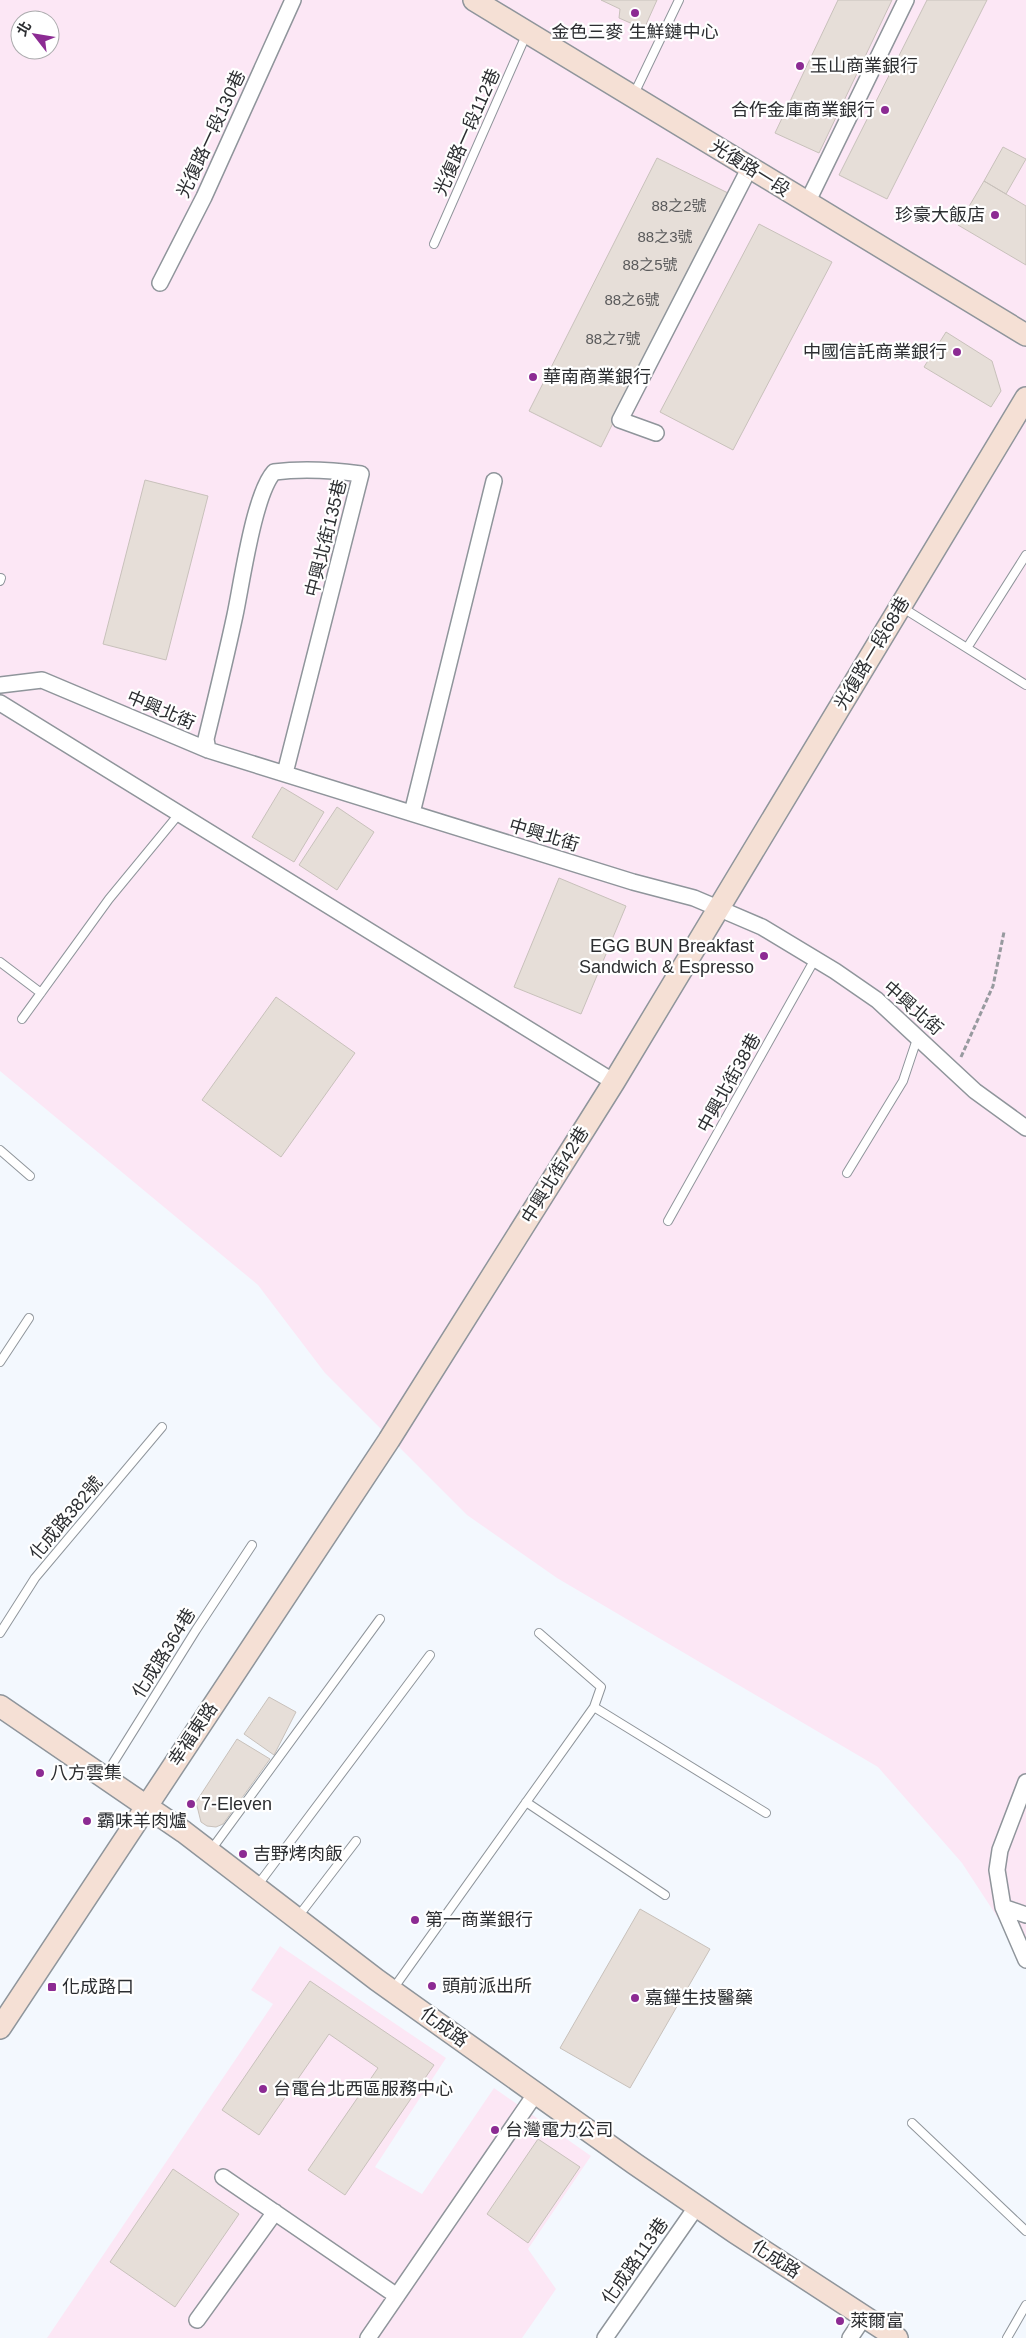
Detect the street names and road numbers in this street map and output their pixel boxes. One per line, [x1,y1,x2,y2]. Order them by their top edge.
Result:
street label: 光復路一段112巷 [430,65,504,199]
street label: 光復路一段130巷 [173,67,249,201]
street label: 光復路一段 [707,136,793,200]
street label: 中興北街135巷 [302,477,350,599]
street label: 光復路一段68巷 [830,593,914,713]
street label: 中興北街 [124,687,198,733]
street label: 中興北街 [507,815,581,855]
street label: 中興北街 [879,977,947,1039]
street label: 中興北街38巷 [694,1030,764,1136]
street label: 中興北街42巷 [517,1123,593,1227]
street label: 化成路382號 [26,1472,106,1564]
street label: 化成路364巷 [128,1604,200,1702]
street label: 幸福東路 [165,1699,221,1769]
street label: 化成路 [416,2003,472,2051]
street label: 化成路113巷 [598,2214,672,2308]
street label: 化成路 [748,2236,804,2282]

